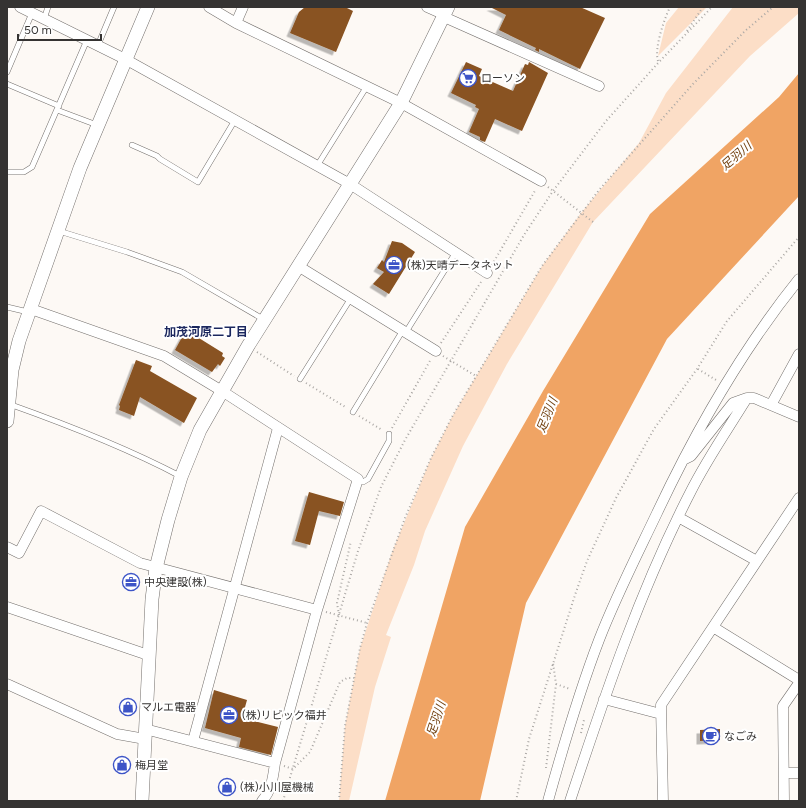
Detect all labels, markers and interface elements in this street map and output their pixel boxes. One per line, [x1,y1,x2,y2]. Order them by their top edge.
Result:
scale bar [18,16,101,42]
text: 50 m [24,23,52,37]
supermarket icon: ローソン [458,68,478,88]
place label: ローソン [481,72,525,85]
water label: 足羽川 [718,138,756,173]
office icon: (株)天晴データネット [384,255,404,275]
place label: (株)天晴データネット [407,259,514,272]
district label: 加茂河原二丁目 [164,325,248,339]
water label: 足羽川 [534,394,561,434]
office icon: 中央建設(株) [121,572,141,592]
place label: 中央建設(株) [144,576,207,589]
shop icon: マルエ電器 [118,697,138,717]
water label: 足羽川 [424,698,449,738]
place label: マルエ電器 [141,701,196,714]
office icon: (株)リビック福井 [219,705,239,725]
place label: (株)リビック福井 [242,709,327,722]
cafe icon: なごみ [701,726,721,746]
place label: なごみ [724,730,757,743]
shop icon: 梅月堂 [112,755,132,775]
place label: 梅月堂 [135,759,168,772]
shop icon: (株)小川屋機械 [217,777,237,797]
place label: (株)小川屋機械 [240,781,314,794]

